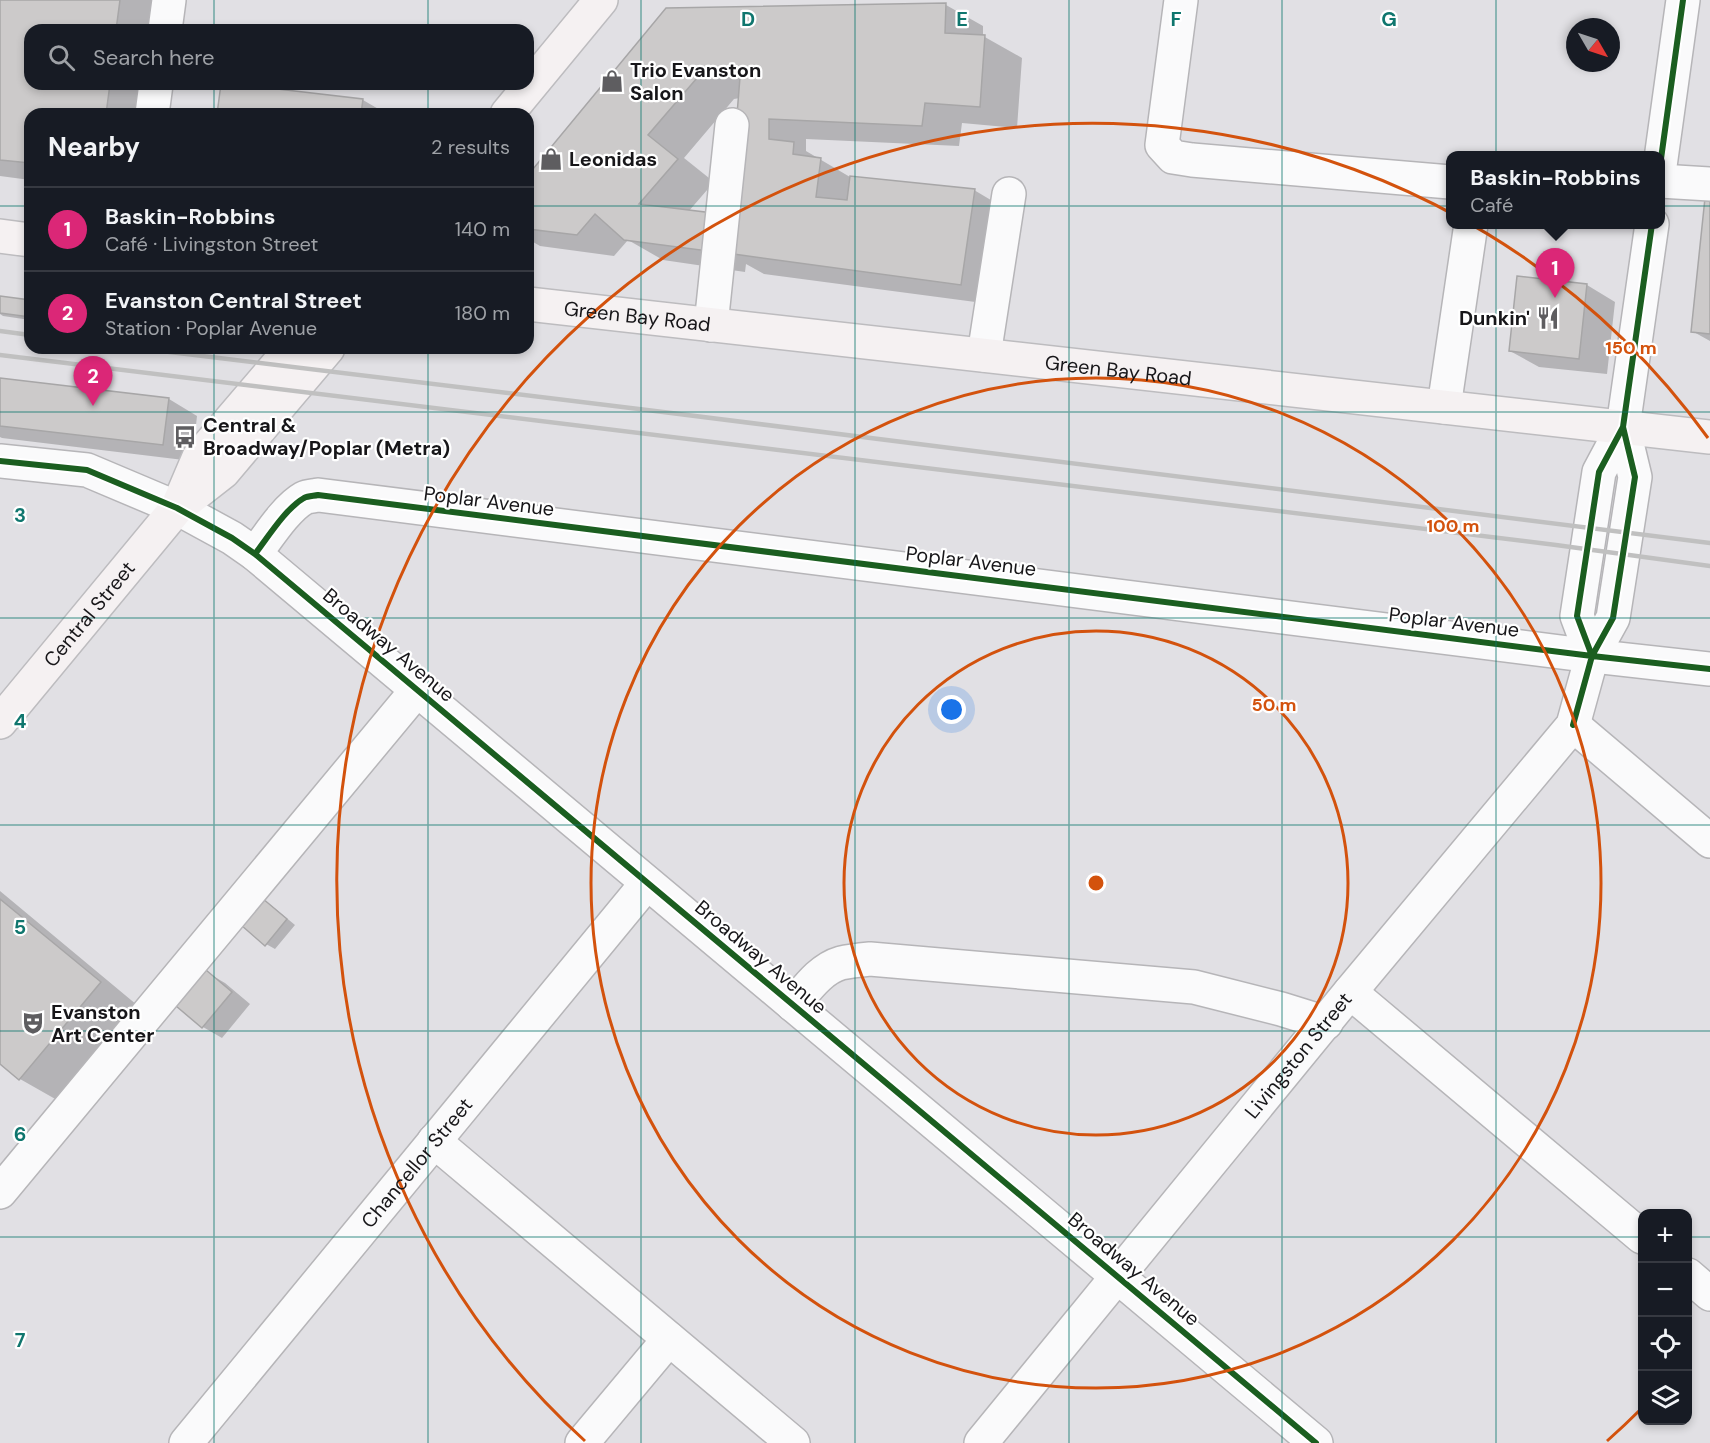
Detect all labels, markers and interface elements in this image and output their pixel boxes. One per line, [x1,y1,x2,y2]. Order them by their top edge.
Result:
text: D [741,6,755,32]
text: E [956,6,968,32]
text: F [1170,6,1182,32]
text: G [1381,6,1397,32]
north arrow [1566,18,1620,72]
search box [24,24,534,90]
icon: search [45,41,78,74]
text: Search here [93,43,214,72]
place label: Trio Evanston Salon [630,57,761,106]
shop icon: Trio Evanston Salon [599,68,625,94]
text: Nearby [48,130,140,164]
text: 2 results [431,134,510,160]
shop icon: Leonidas [538,146,564,172]
place label: Leonidas [569,146,657,172]
popup [1446,151,1665,229]
text: Baskin-Robbins [1470,163,1641,192]
text: Café [1470,192,1513,218]
text: Baskin-Robbins [105,202,275,231]
text: 1 [64,216,71,242]
text: 140 m [455,216,510,242]
text: Café · Livingston Street [105,231,318,257]
pin: 1 [1536,248,1574,298]
text: Evanston Central Street [105,286,362,315]
street label: Green Bay Road [563,295,712,337]
text: 2 [62,300,73,326]
text: 180 m [455,300,510,326]
place label: Dunkin' [1459,305,1530,331]
restaurant icon: Dunkin' [1535,305,1561,331]
text: Station · Poplar Avenue [105,315,317,341]
text: 150 m [1605,336,1657,360]
street label: Green Bay Road [1044,349,1193,392]
pin: 2 [74,356,112,406]
place label: Central & Broadway/Poplar (Metra) [203,412,450,461]
bus stop icon: Central & Broadway/Poplar (Metra) [172,424,198,450]
street label: Poplar Avenue [422,480,556,522]
text: 3 [14,502,26,528]
text: 100 m [1426,514,1480,538]
street label: Poplar Avenue [904,540,1038,582]
street label: Central Street [38,556,141,672]
street label: Broadway Avenue [318,582,460,708]
street label: Poplar Avenue [1387,601,1521,643]
text: 50 m [1251,693,1297,717]
your location [937,695,966,724]
text: 4 [14,708,27,734]
centre of rings [1086,873,1106,893]
street label: Broadway Avenue [690,894,832,1020]
text: 5 [14,914,26,940]
street label: Livingston Street [1239,987,1358,1124]
place label: Evanston Art Center [51,999,154,1048]
theatre icon: Evanston Art Center [20,1010,46,1036]
street label: Chancellor Street [355,1092,478,1233]
text: 6 [14,1121,26,1147]
street label: Broadway Avenue [1063,1206,1205,1332]
map controls [1638,1209,1692,1425]
button: + [1638,1209,1692,1263]
button: − [1638,1263,1692,1317]
button: locate [1638,1317,1692,1371]
text: 7 [15,1327,26,1353]
button: layers [1638,1371,1692,1425]

